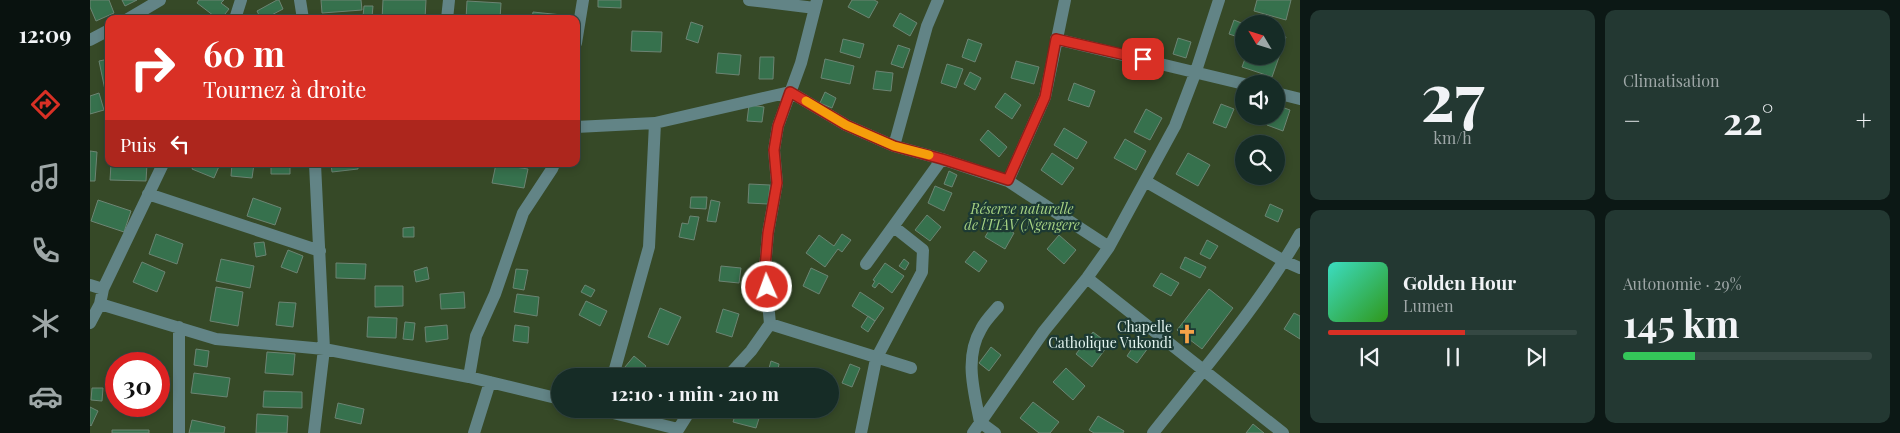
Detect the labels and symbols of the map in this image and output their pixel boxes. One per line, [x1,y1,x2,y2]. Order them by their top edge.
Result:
north arrow [1235,15,1285,65]
pin [1122,38,1164,80]
park label: Réserve naturelle de l'ITAV (Ngengere [964,199,1080,234]
position arrow [740,260,792,312]
place label: Chapelle Catholique Vukondi [1048,317,1172,352]
church icon: Chapelle Catholique Vukondi [1176,323,1198,345]
speed limit sign: 30 [105,352,170,417]

